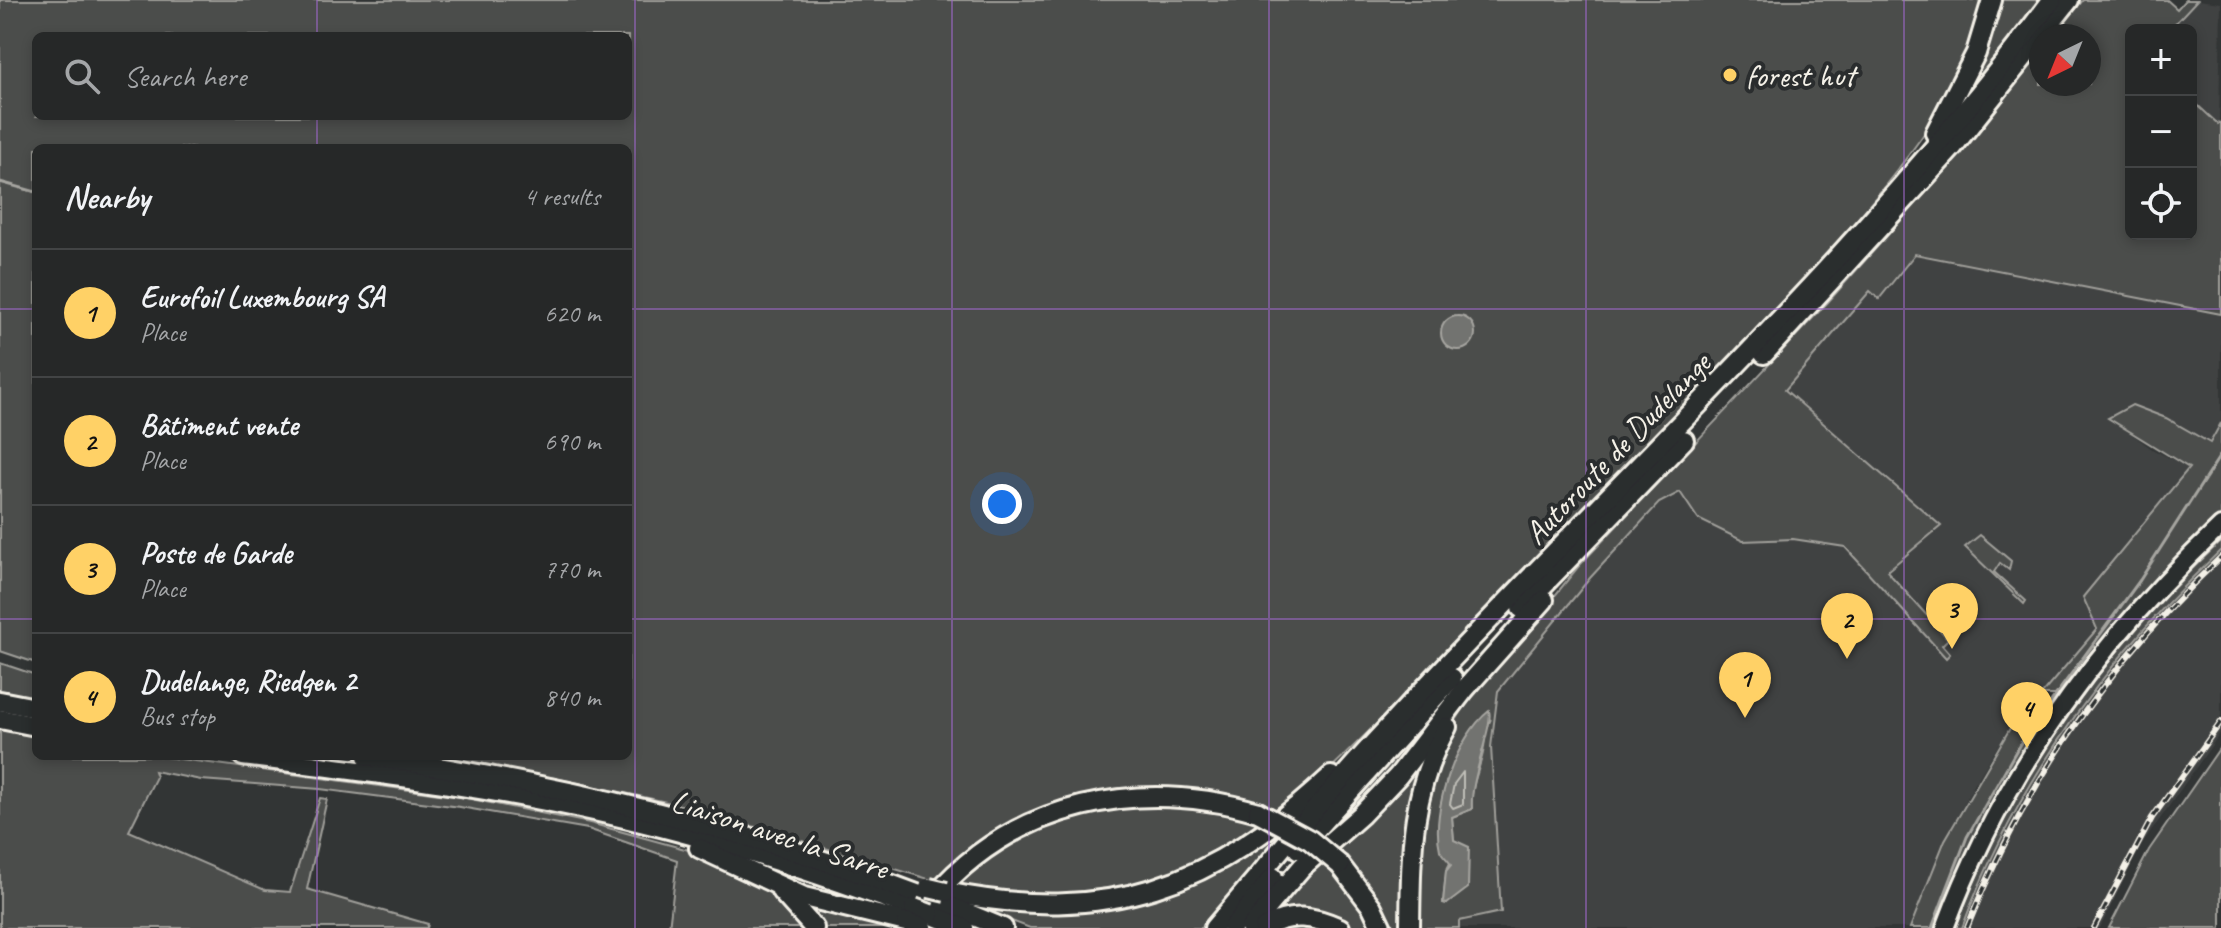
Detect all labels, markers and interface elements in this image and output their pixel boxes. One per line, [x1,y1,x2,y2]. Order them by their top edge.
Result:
north arrow [2029,24,2101,96]
map controls [2125,24,2197,240]
button: + [2125,24,2197,96]
search box [32,32,632,120]
icon: search [60,54,104,98]
place label: forest hut [1746,55,1859,96]
text: Search here [124,57,246,95]
marker: forest hut [1721,66,1739,84]
button: − [2125,96,2197,168]
button: locate [2125,168,2197,240]
text: Nearby [64,175,150,218]
text: 4 results [524,180,600,213]
text: Eurofoil Luxembourg SA [140,278,384,316]
text: 1 [84,297,96,330]
text: 620 m [544,297,600,330]
text: Place [140,316,186,349]
street label: Autoroute de Dudelange [1515,342,1721,553]
text: Bâtiment vente [140,406,298,444]
text: 2 [84,425,96,458]
text: 690 m [544,425,600,458]
text: Place [140,444,186,477]
your location [982,484,1022,524]
text: Poste de Garde [140,534,292,572]
text: 3 [84,553,96,586]
text: 770 m [544,553,600,586]
text: Place [140,572,186,605]
pin: 3 [1926,583,1978,649]
pin: 2 [1821,593,1873,659]
pin: 1 [1719,652,1771,718]
text: Dudelange, Riedgen 2 [140,662,356,700]
text: 4 [84,681,96,714]
text: 840 m [544,681,600,714]
pin: 4 [2001,682,2053,748]
text: Bus stop [140,700,215,733]
street label: Liaison avec la Sarre [667,780,896,890]

